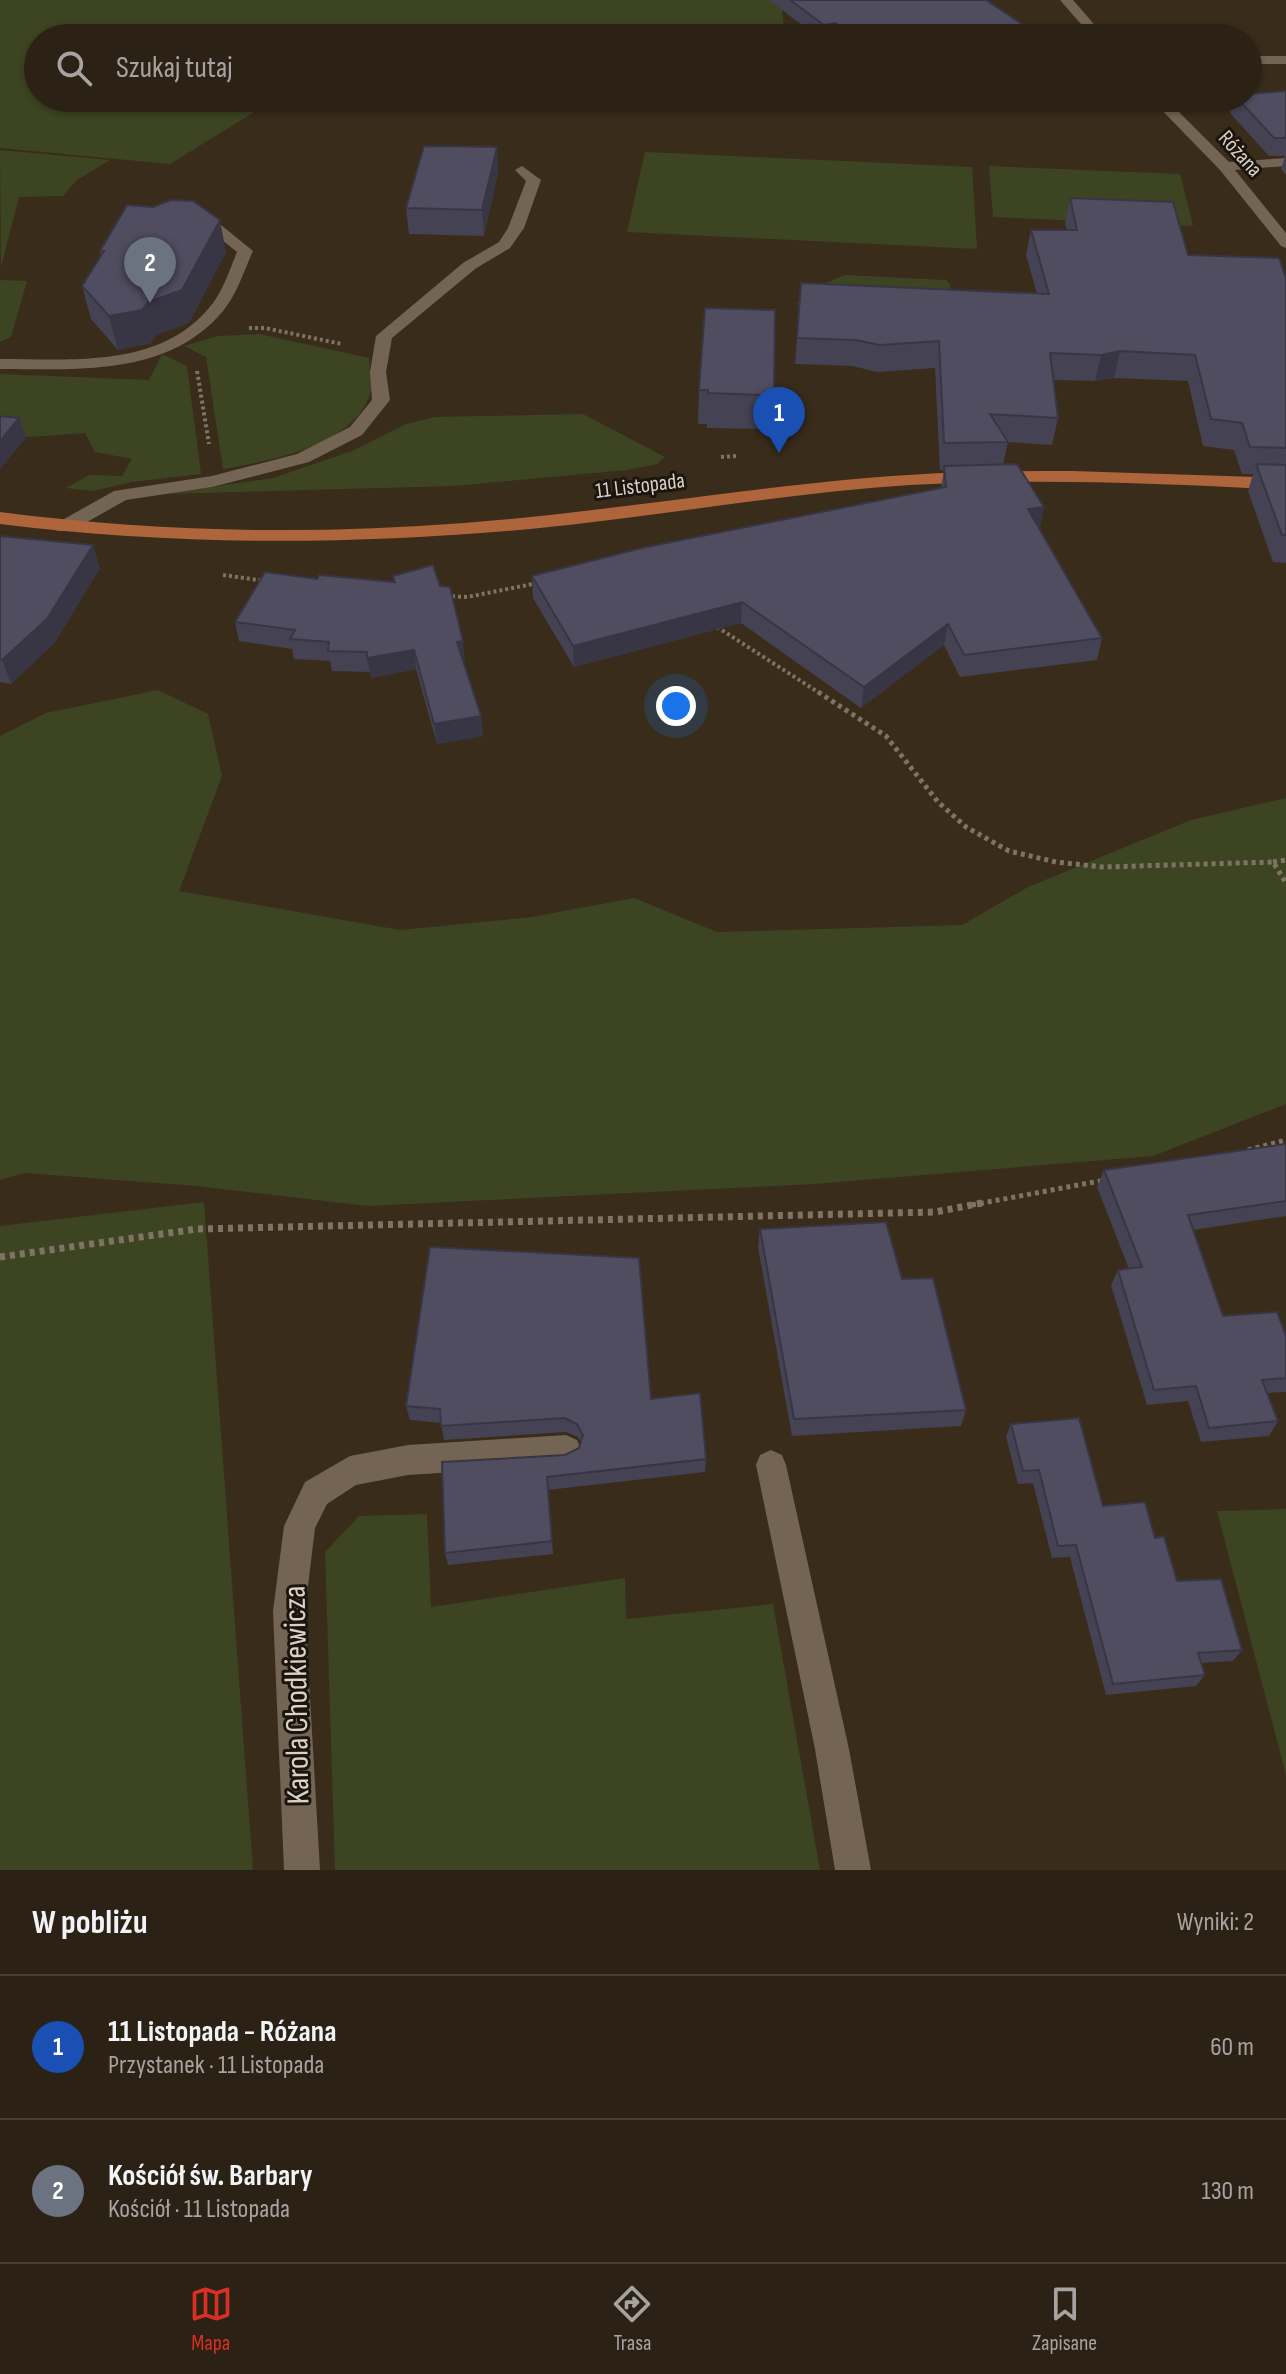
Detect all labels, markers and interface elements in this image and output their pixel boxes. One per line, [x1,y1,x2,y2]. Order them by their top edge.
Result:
search box [24,24,1262,112]
icon: search [52,46,96,90]
text: Szukaj tutaj [116,50,233,86]
street label: Różana [1212,125,1268,183]
pin: 2 [124,237,176,303]
pin: 1 [753,387,805,453]
street label: 11 Listopada [594,467,686,505]
your location [656,686,696,726]
street label: Karola Chodkiewicza [276,1585,318,1805]
text: W pobliżu [32,1902,148,1943]
text: Wyniki: 2 [1177,1907,1254,1938]
text: 11 Listopada - Różana [108,2014,336,2050]
text: 1 [53,2032,63,2063]
text: 60 m [1210,2032,1254,2063]
text: Przystanek · 11 Listopada [108,2050,324,2081]
text: Kościół św. Barbary [108,2158,312,2194]
text: 2 [52,2176,64,2207]
text: 130 m [1202,2176,1254,2207]
text: Kościół · 11 Listopada [108,2194,290,2225]
tab: Mapa [189,2282,233,2357]
tab: Trasa [610,2282,654,2357]
tab: Zapisane [1032,2282,1097,2357]

